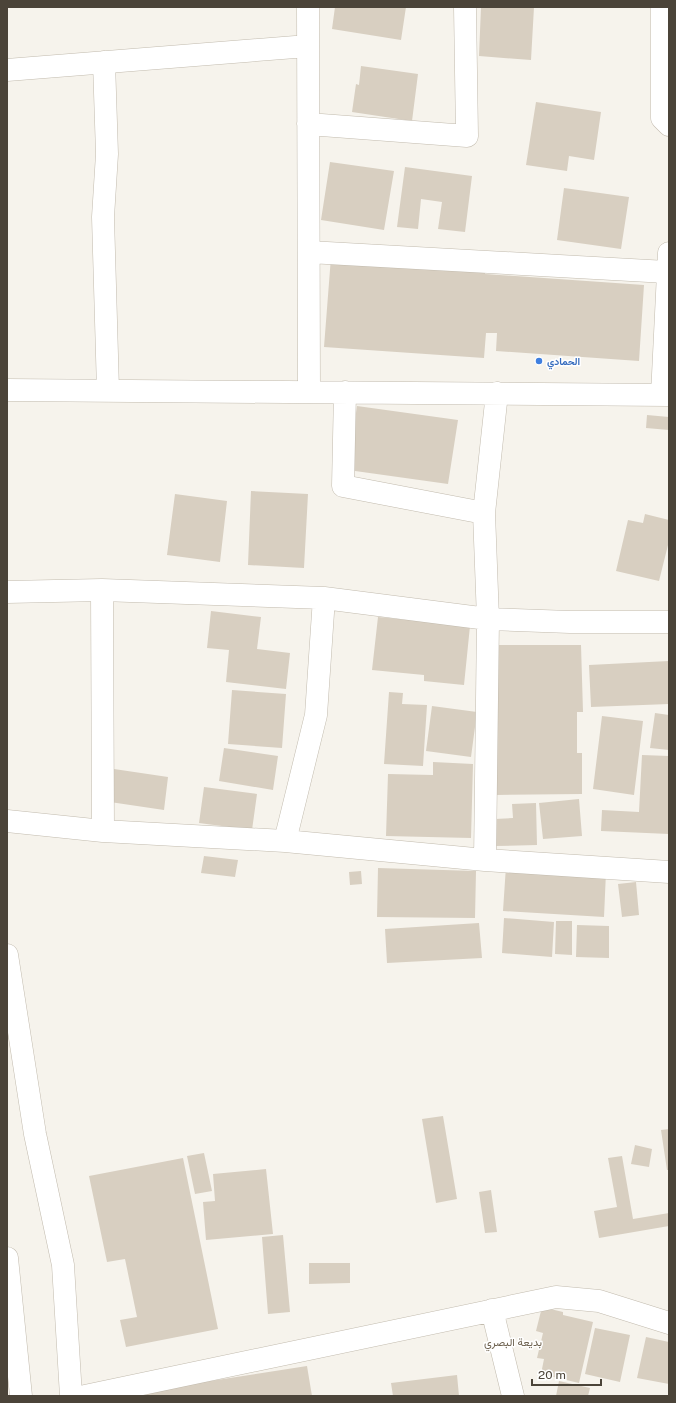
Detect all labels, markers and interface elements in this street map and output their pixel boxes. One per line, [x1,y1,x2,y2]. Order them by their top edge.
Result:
place label: الحمادي [547,355,580,370]
marker: الحمادي [534,356,544,366]
district label: بديعة البصري [484,1336,542,1352]
scale bar [532,1361,601,1387]
text: 20 m [538,1368,566,1382]

